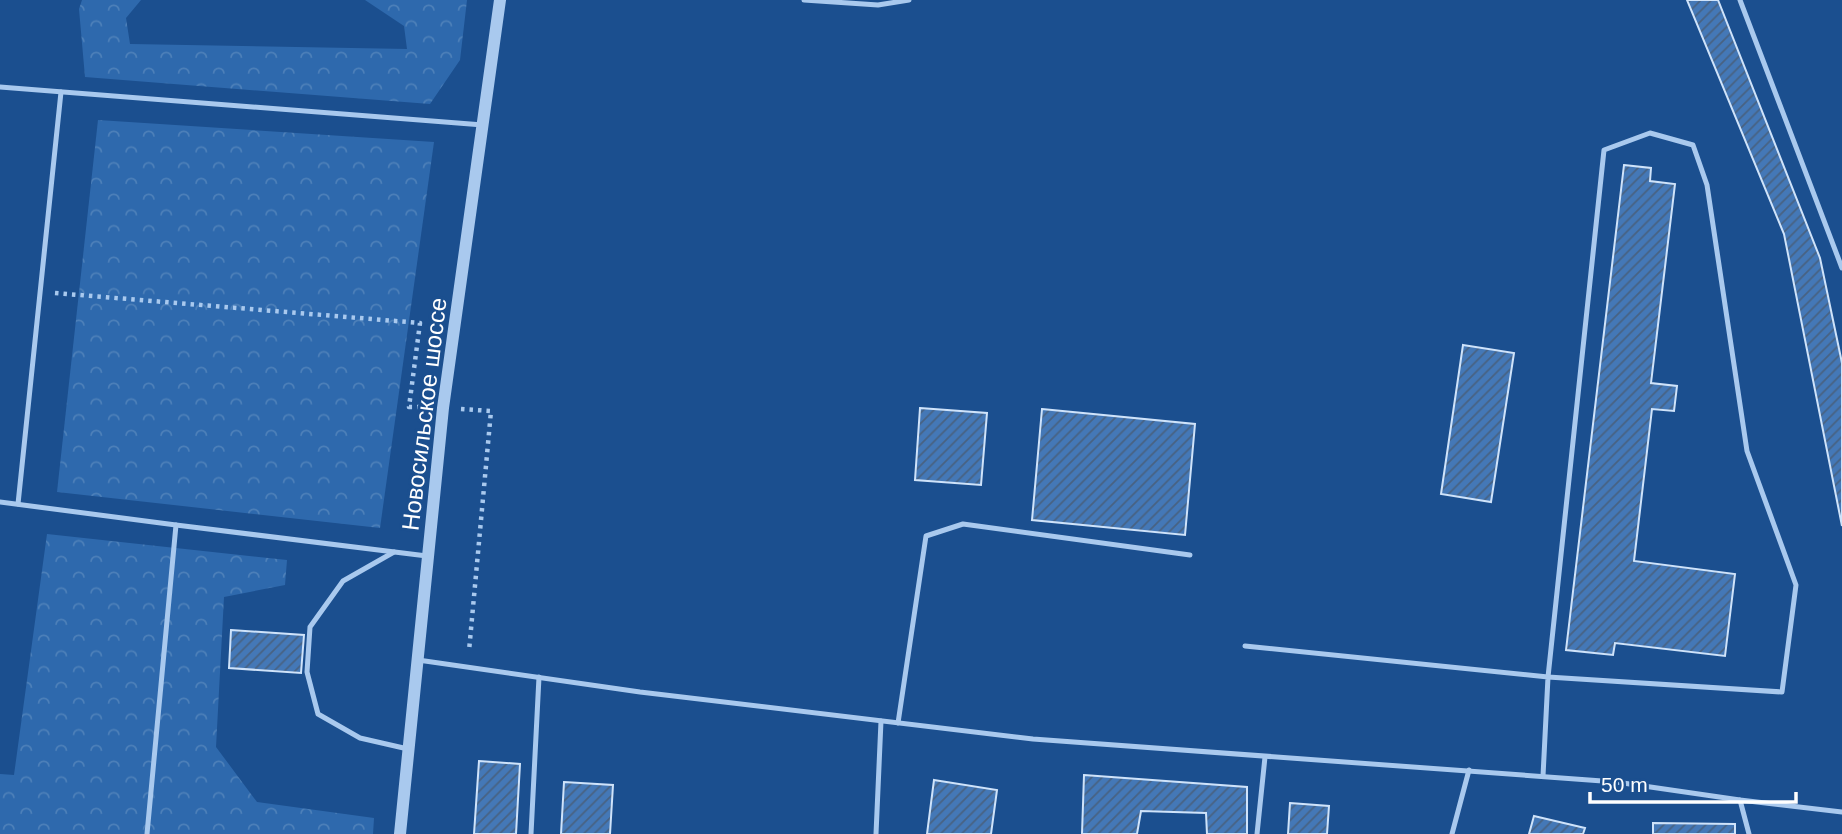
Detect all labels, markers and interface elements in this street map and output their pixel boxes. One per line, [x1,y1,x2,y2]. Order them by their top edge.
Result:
street label: Новосильское шоссе [396,296,452,532]
scale bar [1590,760,1797,804]
text: 50 m [1601,773,1648,796]

